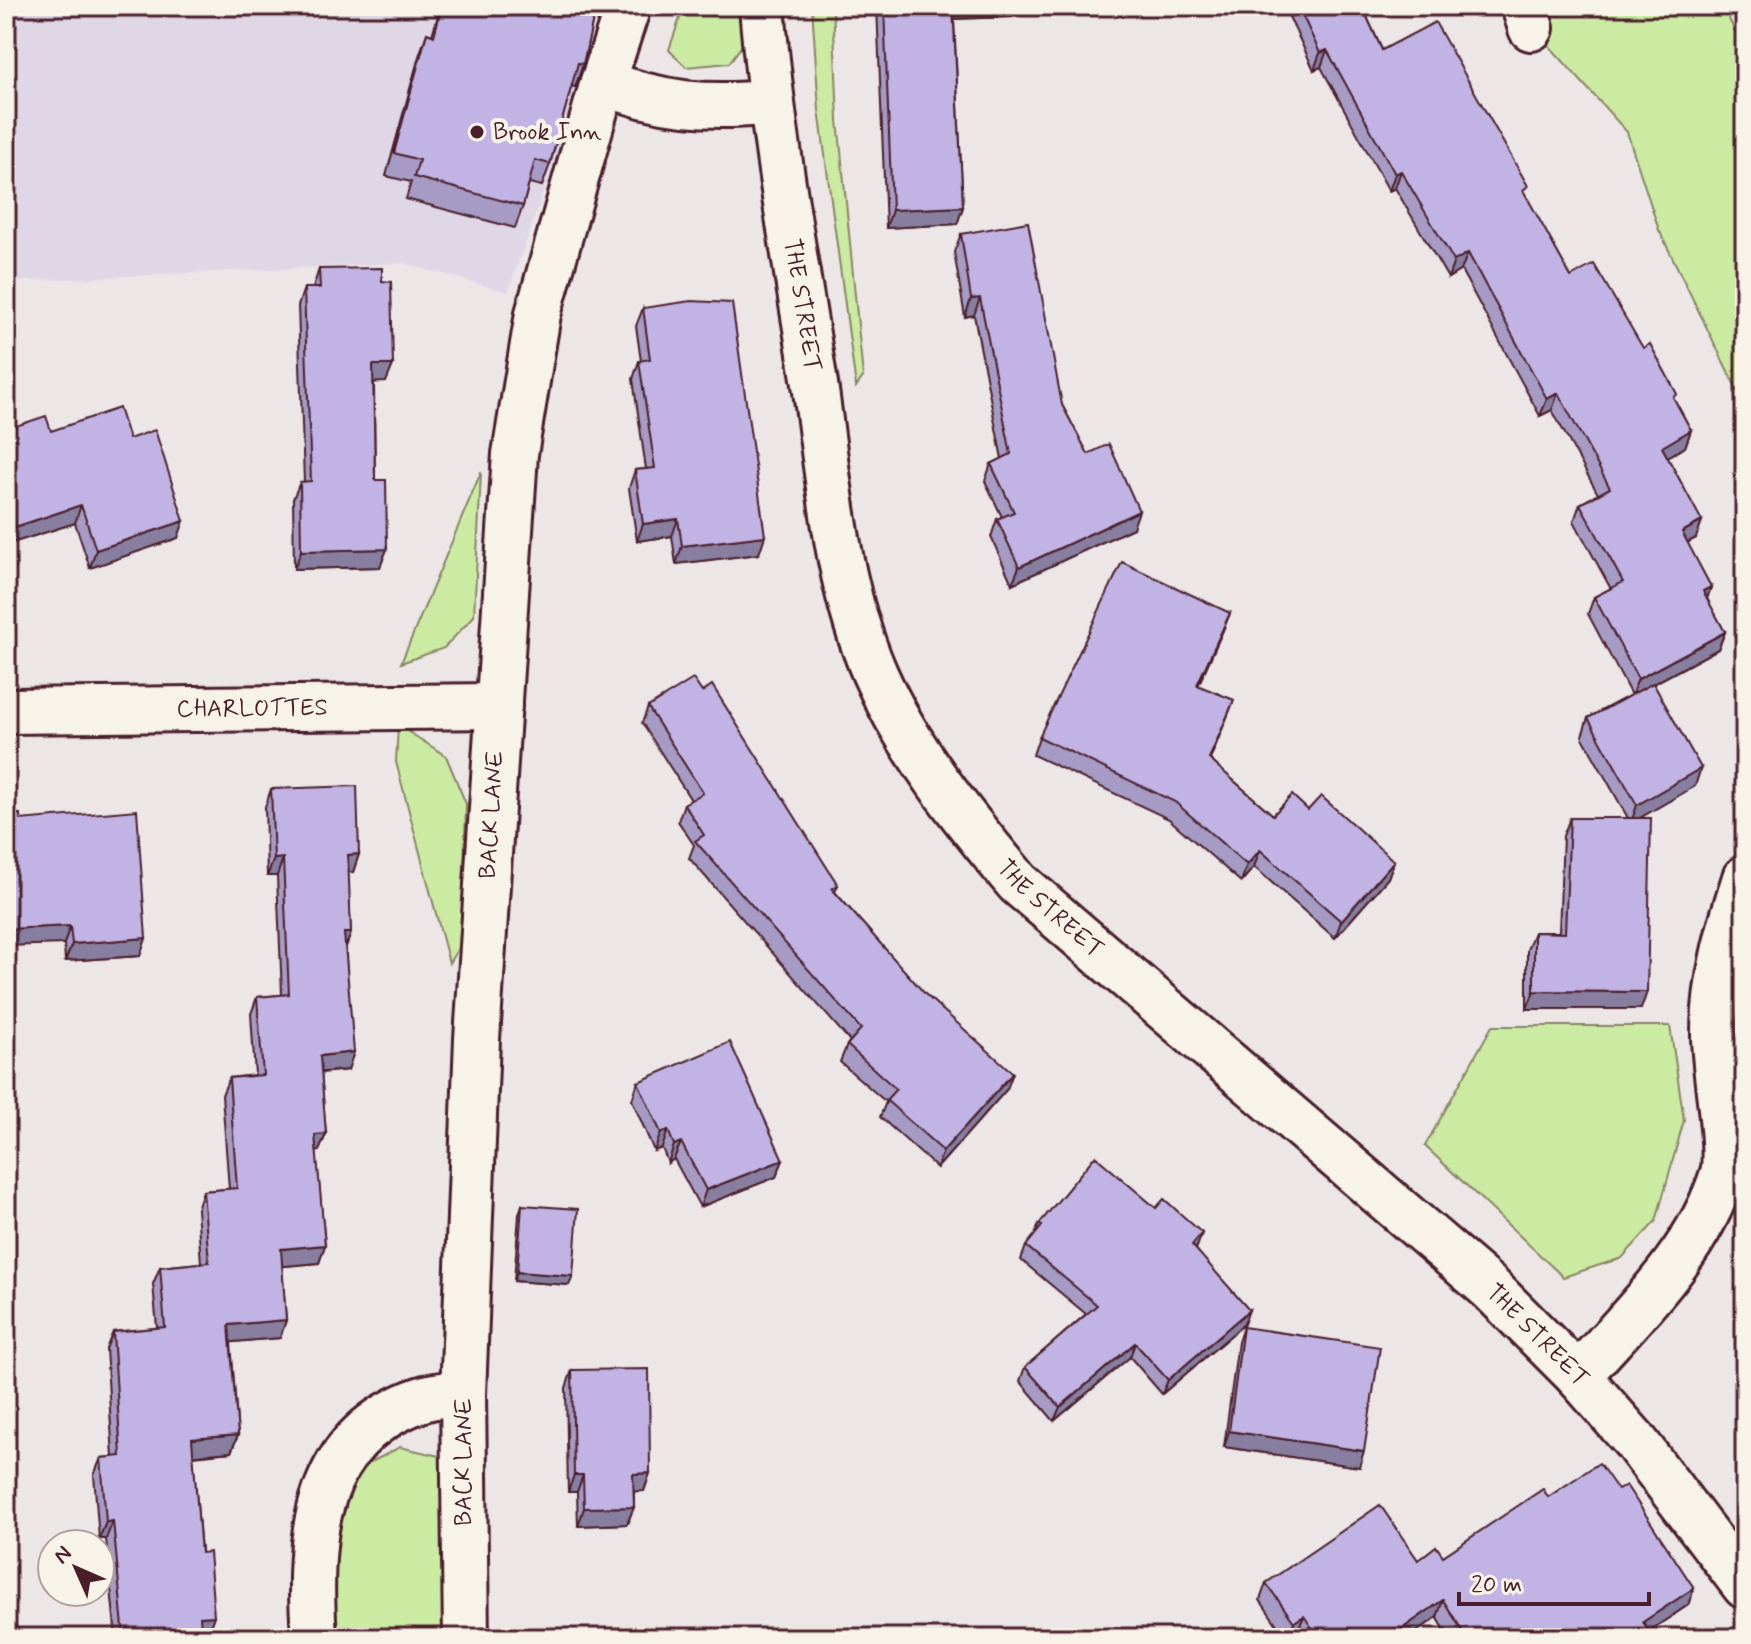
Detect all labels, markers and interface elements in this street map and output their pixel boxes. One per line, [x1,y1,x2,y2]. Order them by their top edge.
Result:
place label: Brook Inn [493,117,602,148]
marker: Brook Inn [468,123,486,141]
street label: THE STREET [776,237,828,374]
street label: CHARLOTTES [176,692,328,725]
street label: BACK LANE [472,750,511,880]
street label: THE STREET [989,853,1110,965]
street label: THE STREET [1479,1277,1596,1393]
street label: BACK LANE [449,1398,480,1526]
north arrow [36,1528,116,1608]
text: N [48,1540,78,1570]
scale bar [1459,1556,1649,1606]
text: 20 m [1471,1570,1522,1601]

